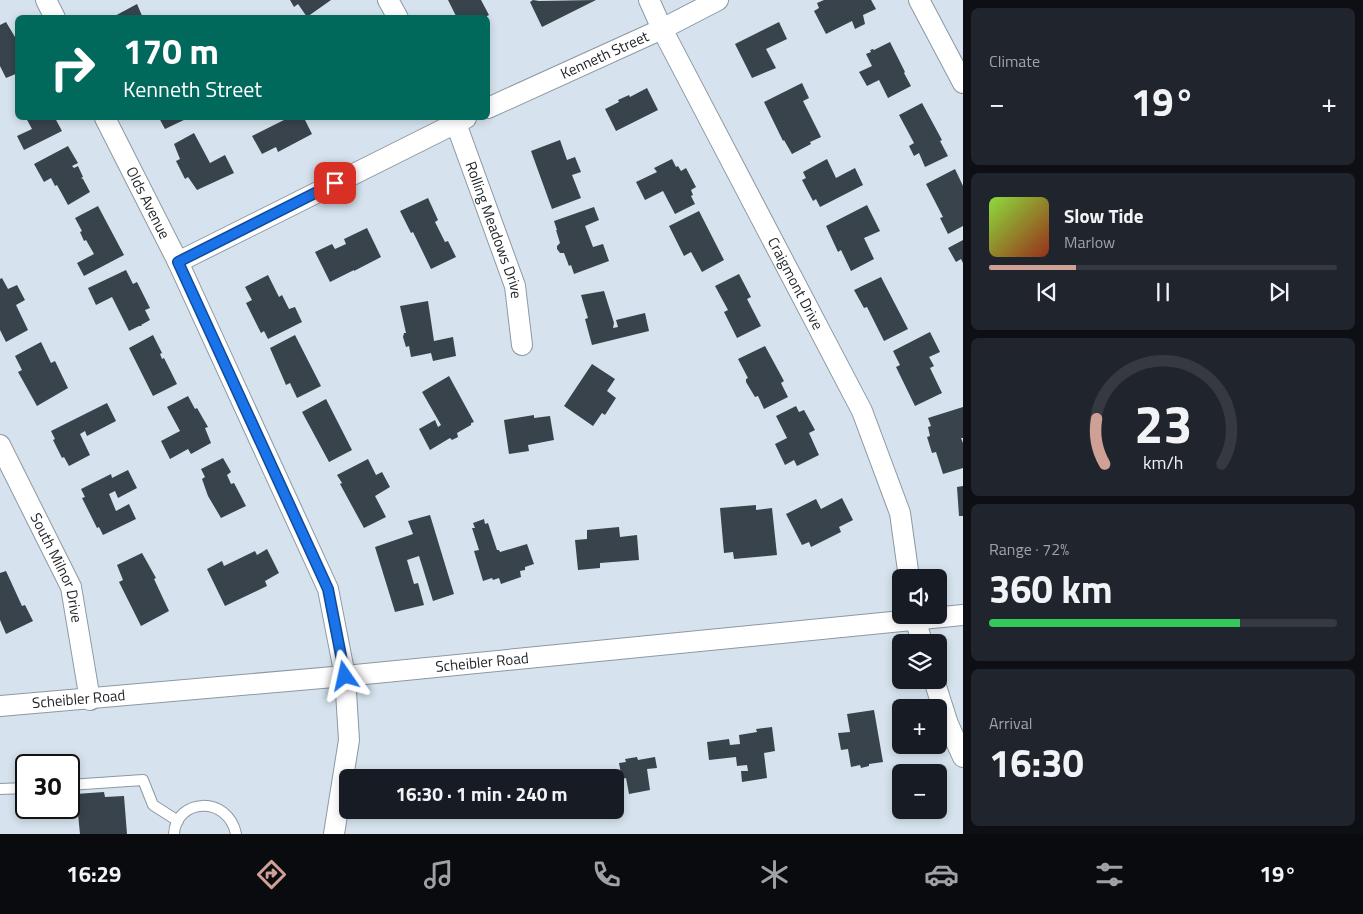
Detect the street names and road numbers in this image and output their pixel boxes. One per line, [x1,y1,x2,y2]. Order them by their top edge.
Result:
street label: Kenneth Street [556,24,653,85]
street label: Rolling Meadows Drive [460,158,528,300]
street label: Olds Avenue [120,162,176,243]
street label: Craigmont Drive [762,233,829,334]
street label: South Milnor Drive [25,509,89,624]
street label: Scheibler Road [434,646,530,678]
street label: Scheibler Road [31,683,126,714]

